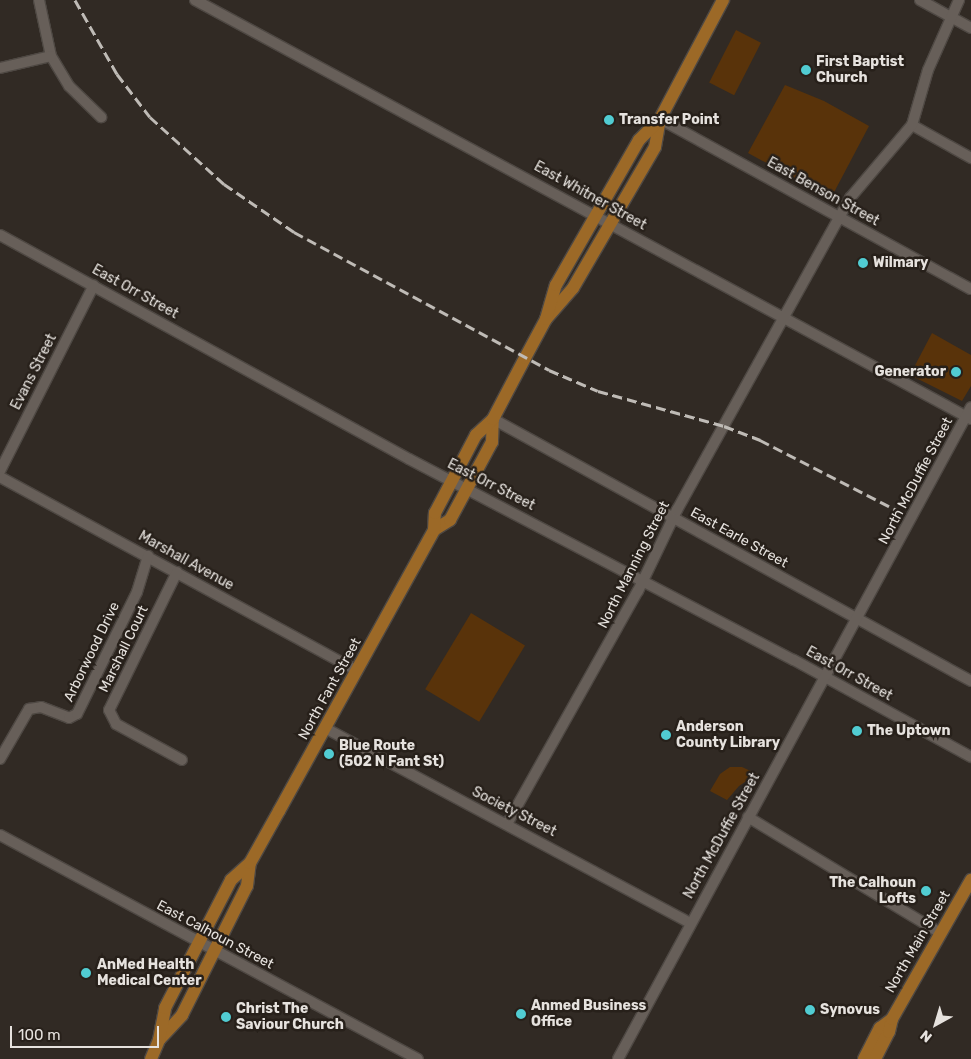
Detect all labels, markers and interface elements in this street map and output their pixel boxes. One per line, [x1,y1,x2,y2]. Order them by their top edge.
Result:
place label: First Baptist Church [816,54,904,86]
marker: First Baptist Church [800,64,812,76]
place label: Transfer Point [619,112,719,128]
marker: Transfer Point [603,114,615,126]
street label: East Benson Street [764,154,882,230]
street label: East Whitner Street [531,158,649,234]
place label: Wilmary [873,255,928,271]
marker: Wilmary [857,257,869,269]
street label: East Orr Street [89,261,181,323]
street label: Evans Street [8,331,60,413]
place label: Generator [874,364,946,380]
marker: Generator [950,366,962,378]
street label: North McDuffie Street [875,415,957,547]
street label: East Orr Street [444,456,538,514]
street label: North Manning Street [595,499,673,631]
street label: East Earle Street [687,504,791,572]
street label: Marshall Avenue [135,528,237,594]
street label: Arborwood Drive [61,599,123,705]
street label: Marshall Court [96,603,152,695]
street label: North Fant Street [295,635,365,743]
street label: East Orr Street [803,643,895,705]
place label: Anderson County Library [676,719,781,752]
place label: The Uptown [867,723,951,739]
marker: The Uptown [851,725,863,737]
marker: Anderson County Library [660,729,672,741]
place label: Blue Route (502 N Fant St) [339,738,444,770]
marker: Blue Route (502 N Fant St) [323,748,335,760]
street label: North McDuffie Street [680,770,764,902]
street label: Society Street [469,783,559,841]
place label: The Calhoun Lofts [829,875,916,908]
marker: The Calhoun Lofts [920,885,932,897]
street label: North Main Street [882,888,954,996]
street label: East Calhoun Street [154,897,276,973]
place label: AnMed Health Medical Center [97,957,202,990]
marker: AnMed Health Medical Center [79,966,93,980]
place label: Anmed Business Office [531,998,646,1030]
north arrow [911,999,961,1049]
place label: Christ The Saviour Church [236,1001,344,1034]
place label: Synovus [820,1002,880,1018]
marker: Synovus [804,1004,816,1016]
marker: Anmed Business Office [515,1008,527,1020]
marker: Christ The Saviour Church [220,1011,232,1023]
scale bar [12,1016,161,1048]
text: 100 m [18,1026,60,1044]
text: N [917,1026,936,1046]

